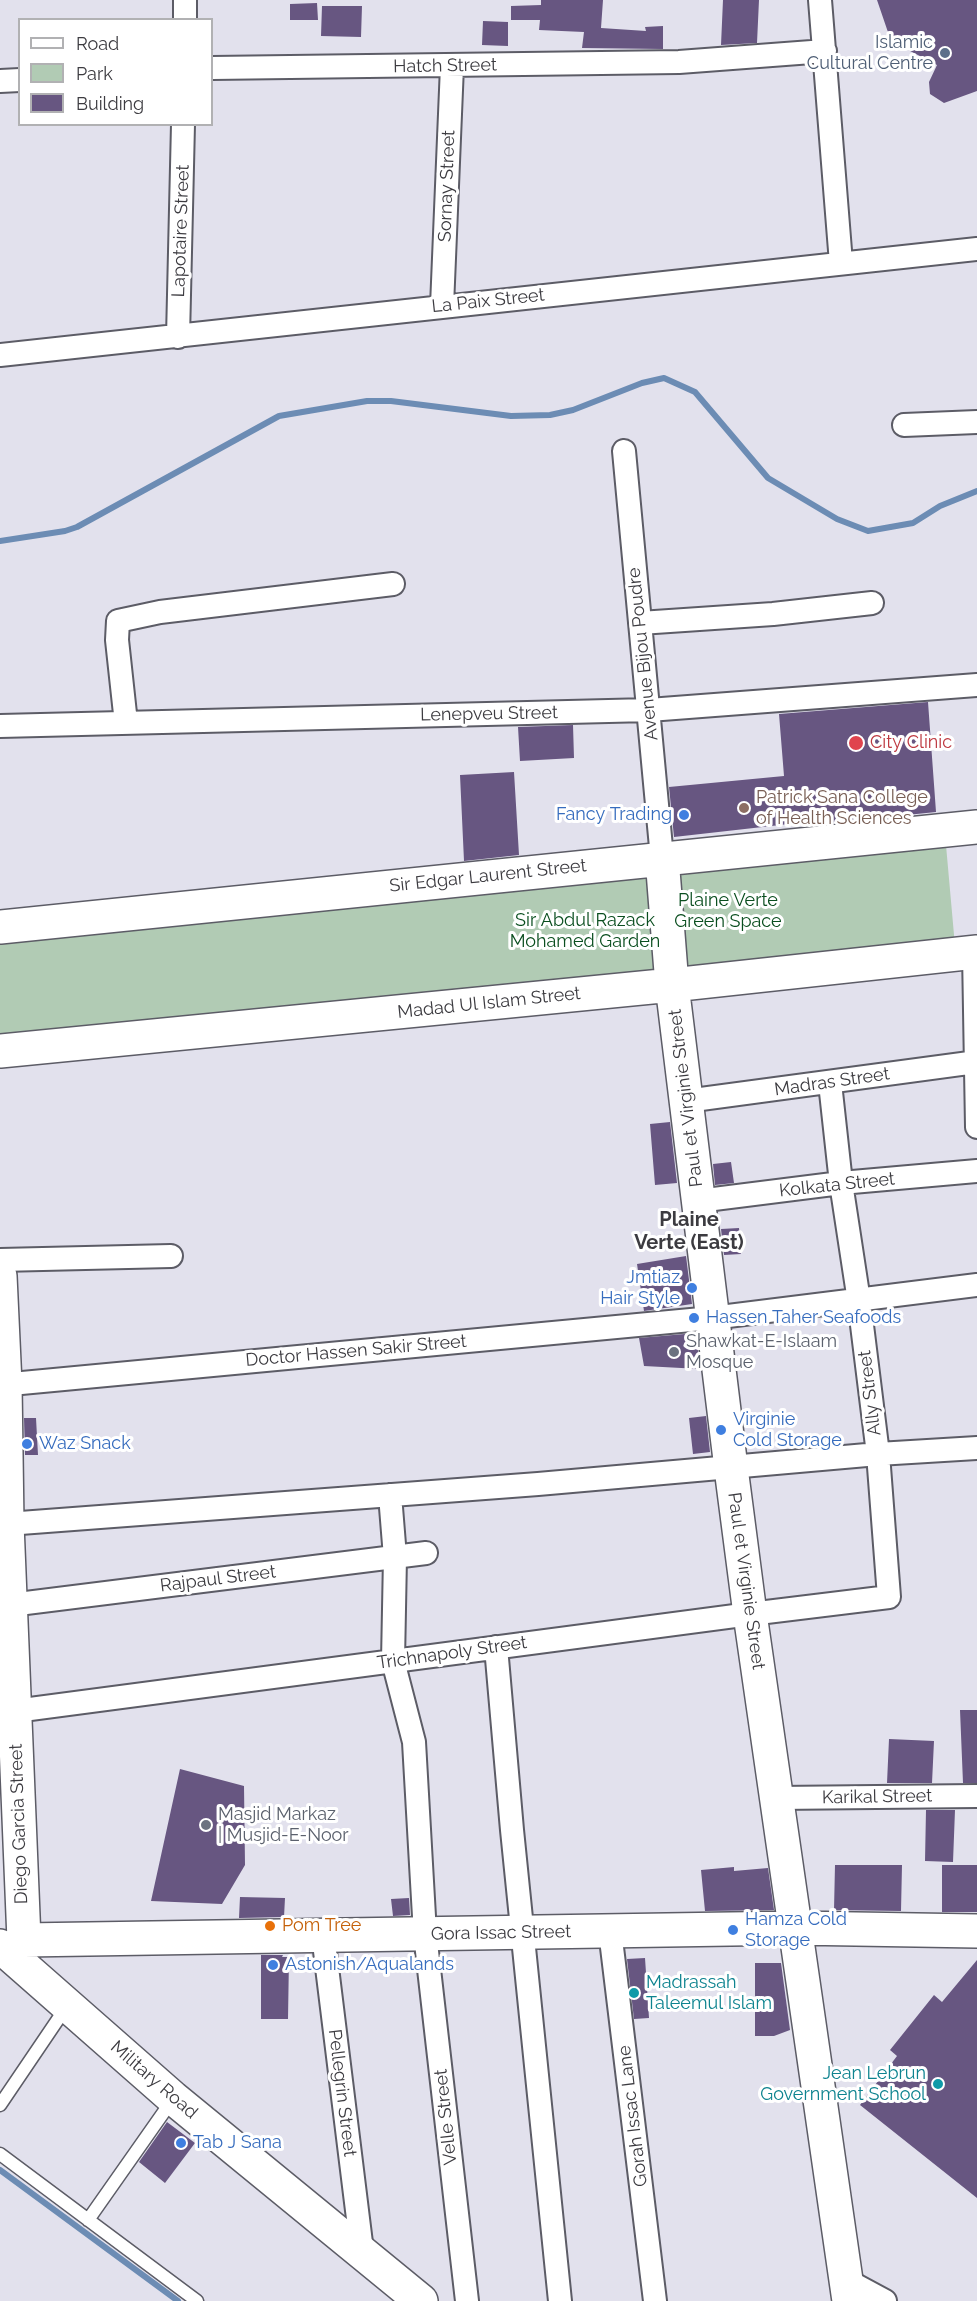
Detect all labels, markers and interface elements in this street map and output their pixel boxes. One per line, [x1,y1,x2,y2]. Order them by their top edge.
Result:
legend [18,18,213,126]
place label: Islamic Cultural Centre [807,32,933,74]
text: Road [76,33,119,54]
marker: Islamic Cultural Centre [938,46,952,60]
street label: Hatch Street [393,54,497,78]
text: Park [76,63,113,84]
text: Building [76,93,144,114]
street label: Sornay Street [434,130,460,242]
street label: Lapotaire Street [168,164,194,298]
street label: La Paix Street [431,284,545,318]
street label: Avenue Bijou Poudre [623,566,663,742]
street label: Lenepveu Street [420,702,558,726]
place label: City Clinic [870,732,952,754]
marker: City Clinic [847,734,865,752]
place label: Patrick Sana College of Health Sciences [756,787,928,830]
marker: Patrick Sana College of Health Sciences [737,801,751,815]
place label: Fancy Trading [556,804,672,826]
marker: Fancy Trading [677,808,691,822]
street label: Sir Edgar Laurent Street [388,855,588,897]
park label: Plaine Verte Green Space [674,890,782,932]
park label: Sir Abdul Razack Mohamed Garden [510,910,660,952]
street label: Madad Ul Islam Street [396,983,582,1023]
street label: Paul et Virginie Street [664,1008,708,1188]
street label: Madras Street [773,1063,891,1101]
street label: Kolkata Street [778,1168,896,1202]
district label: Plaine Verte (East) [634,1208,744,1255]
place label: Jmtiaz Hair Style [600,1267,680,1310]
marker: Jmtiaz Hair Style [685,1281,699,1295]
place label: Hassen Taher Seafoods [706,1307,901,1329]
marker: Hassen Taher Seafoods [687,1311,701,1325]
street label: Doctor Hassen Sakir Street [244,1331,468,1371]
place label: Shawkat-E-Islaam Mosque [686,1331,837,1374]
marker: Shawkat-E-Islaam Mosque [667,1345,681,1359]
street label: Ally Street [854,1349,886,1437]
place label: Virginie Cold Storage [733,1409,842,1452]
marker: Virginie Cold Storage [714,1423,728,1437]
place label: Waz Snack [39,1433,131,1455]
marker: Waz Snack [20,1437,34,1451]
street label: Paul et Virginie Street [723,1491,769,1671]
street label: Rajpaul Street [159,1561,277,1597]
street label: Trichnapoly Street [376,1632,528,1674]
street label: Diego Garcia Street [5,1743,33,1905]
street label: Karikal Street [822,1785,932,1809]
place label: Masjid Markaz | Musjid-E-Noor [218,1804,349,1846]
marker: Masjid Markaz | Musjid-E-Noor [199,1818,213,1832]
place label: Hamza Cold Storage [745,1909,847,1952]
place label: Pom Tree [282,1915,361,1937]
marker: Pom Tree [263,1919,277,1933]
street label: Gora Issac Street [431,1921,571,1945]
marker: Hamza Cold Storage [726,1923,740,1937]
place label: Astonish/Aqualands [285,1954,454,1976]
marker: Astonish/Aqualands [266,1958,280,1972]
place label: Madrassah Taleemul Islam [646,1972,772,2014]
marker: Madrassah Taleemul Islam [627,1986,641,2000]
street label: Pellegrin Street [323,2028,361,2158]
street label: Military Road [106,2036,202,2124]
street label: Gorah Issac Lane [614,2044,652,2188]
place label: Jean Lebrun Government School [760,2063,926,2106]
street label: Velle Street [430,2068,462,2166]
marker: Jean Lebrun Government School [931,2077,945,2091]
place label: Tab J Sana [193,2132,282,2154]
marker: Tab J Sana [174,2136,188,2150]

